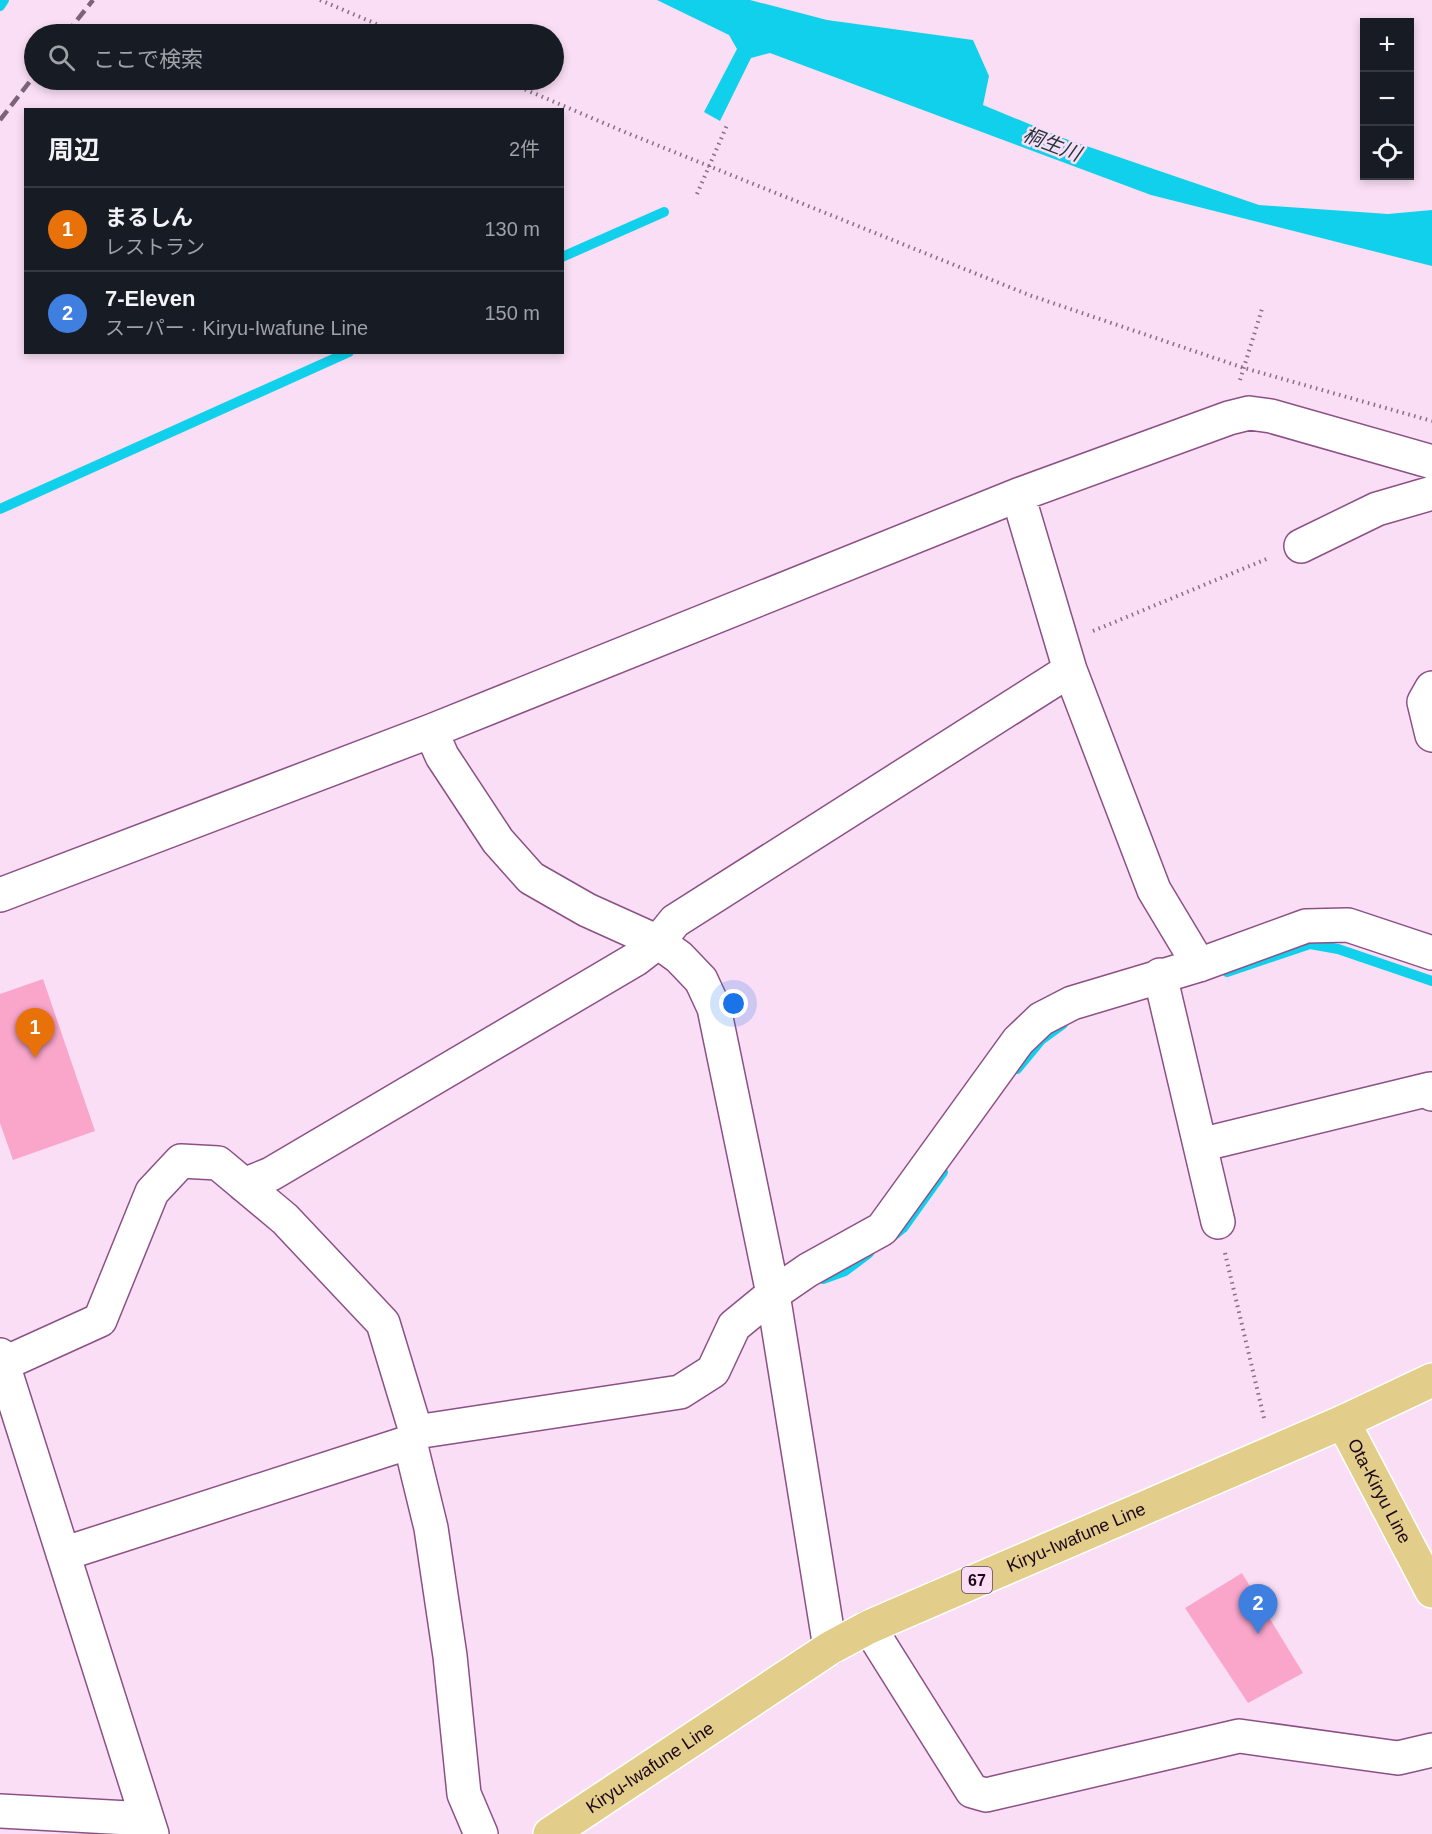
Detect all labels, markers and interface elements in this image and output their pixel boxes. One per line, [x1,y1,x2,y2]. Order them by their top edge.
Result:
map controls [1360,18,1414,180]
button: + [1360,18,1414,72]
search box [24,24,564,90]
icon: search [45,41,78,74]
text: ここで検索 [93,47,203,72]
button: − [1360,72,1414,126]
water label: 桐生川 [1020,123,1086,166]
button: locate [1360,126,1414,180]
text: 周辺 [48,135,100,165]
text: 2件 [509,138,540,160]
text: まるしん [105,205,193,230]
text: 1 [62,218,73,240]
text: 130 m [484,218,540,240]
text: レストラン [105,236,205,258]
text: 7-Eleven [105,286,196,311]
text: 2 [62,302,73,324]
text: 150 m [484,302,540,324]
text: スーパー · Kiryu-Iwafune Line [105,317,368,339]
your location [719,989,748,1018]
pin: 1 [15,1008,54,1058]
street label: Ota-Kiryu Line [1344,1435,1415,1547]
street label: Kiryu-Iwafune Line [1004,1499,1148,1576]
road number: 67 [962,1567,992,1593]
pin: 2 [1238,1584,1278,1634]
street label: Kiryu-Iwafune Line [582,1718,718,1817]

